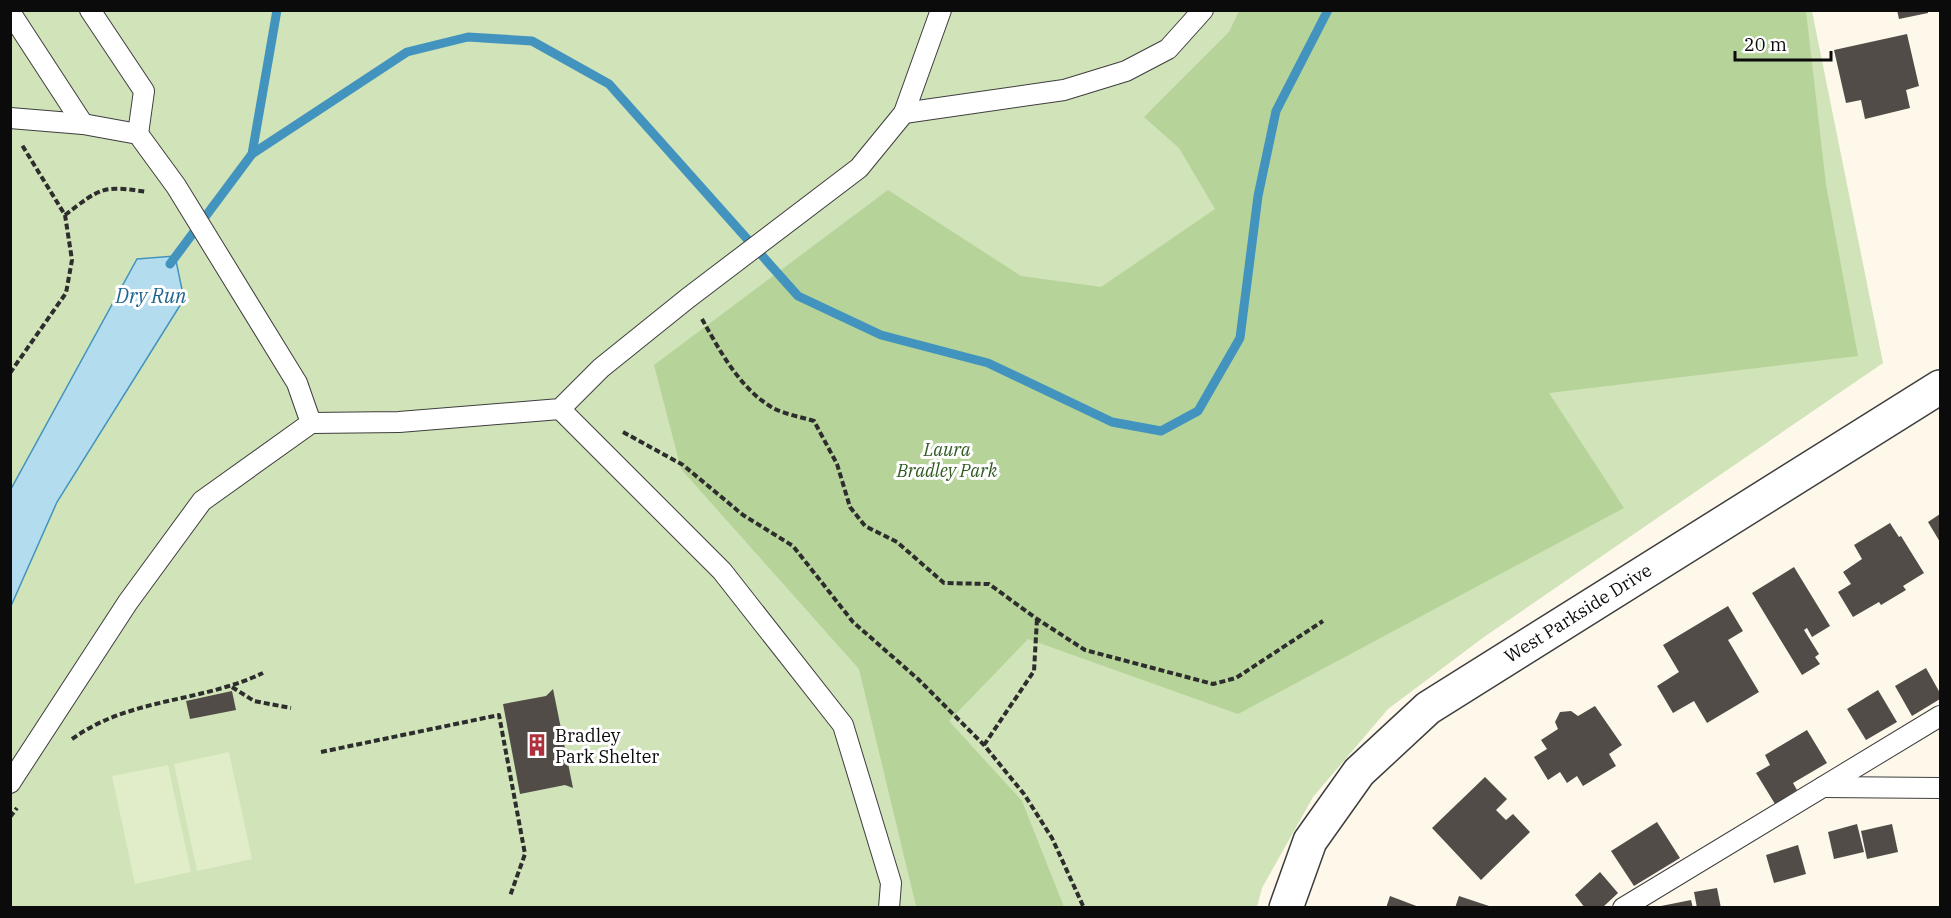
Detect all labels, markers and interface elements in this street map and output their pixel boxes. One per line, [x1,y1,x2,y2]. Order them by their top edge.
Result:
scale bar [1735,24,1831,62]
text: 20 m [1744,33,1787,56]
water label: Dry Run [115,282,187,309]
park label: Laura Bradley Park [896,438,998,482]
street label: West Parkside Drive [1500,558,1656,668]
place label: Bradley Park Shelter [555,724,659,768]
building icon: Bradley Park Shelter [524,732,550,758]

